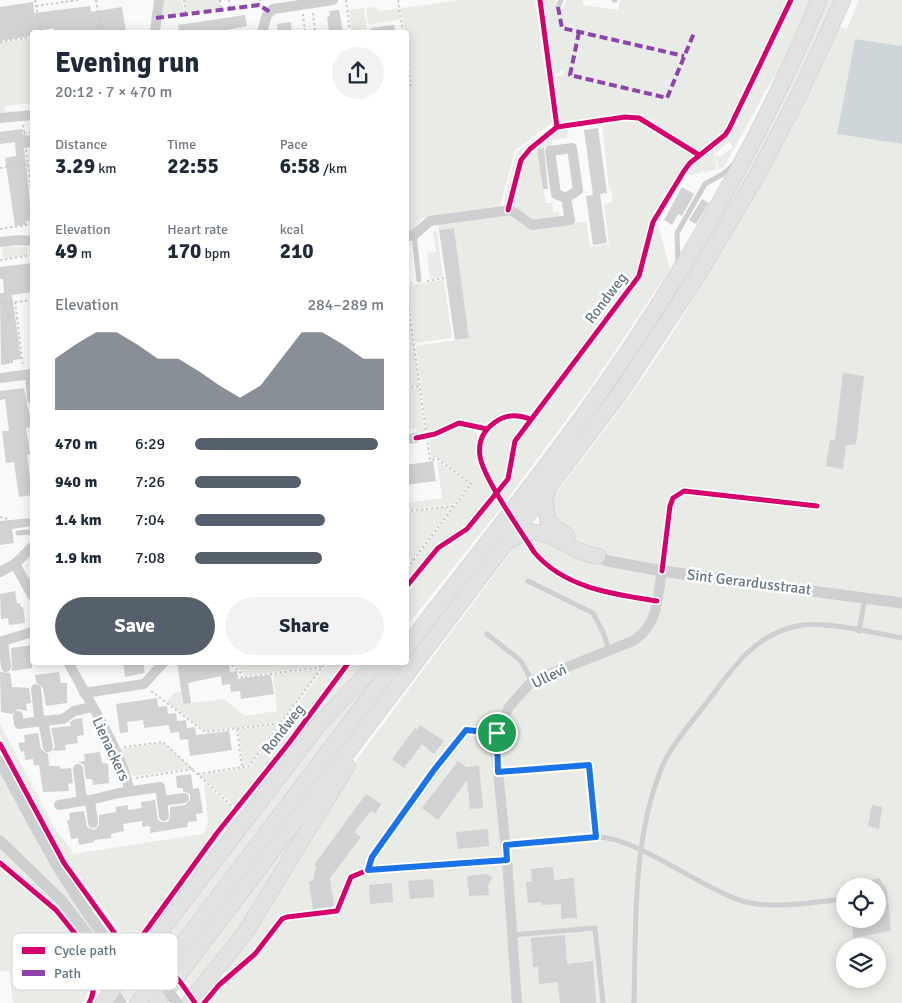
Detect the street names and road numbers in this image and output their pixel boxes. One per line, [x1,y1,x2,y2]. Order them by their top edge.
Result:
street label: Rondweg [581,269,631,327]
street label: Sint Gerardusstraat [686,565,812,599]
street label: Ullevi [529,660,569,692]
street label: Rondweg [258,700,308,758]
street label: Lienackers [88,714,134,784]

